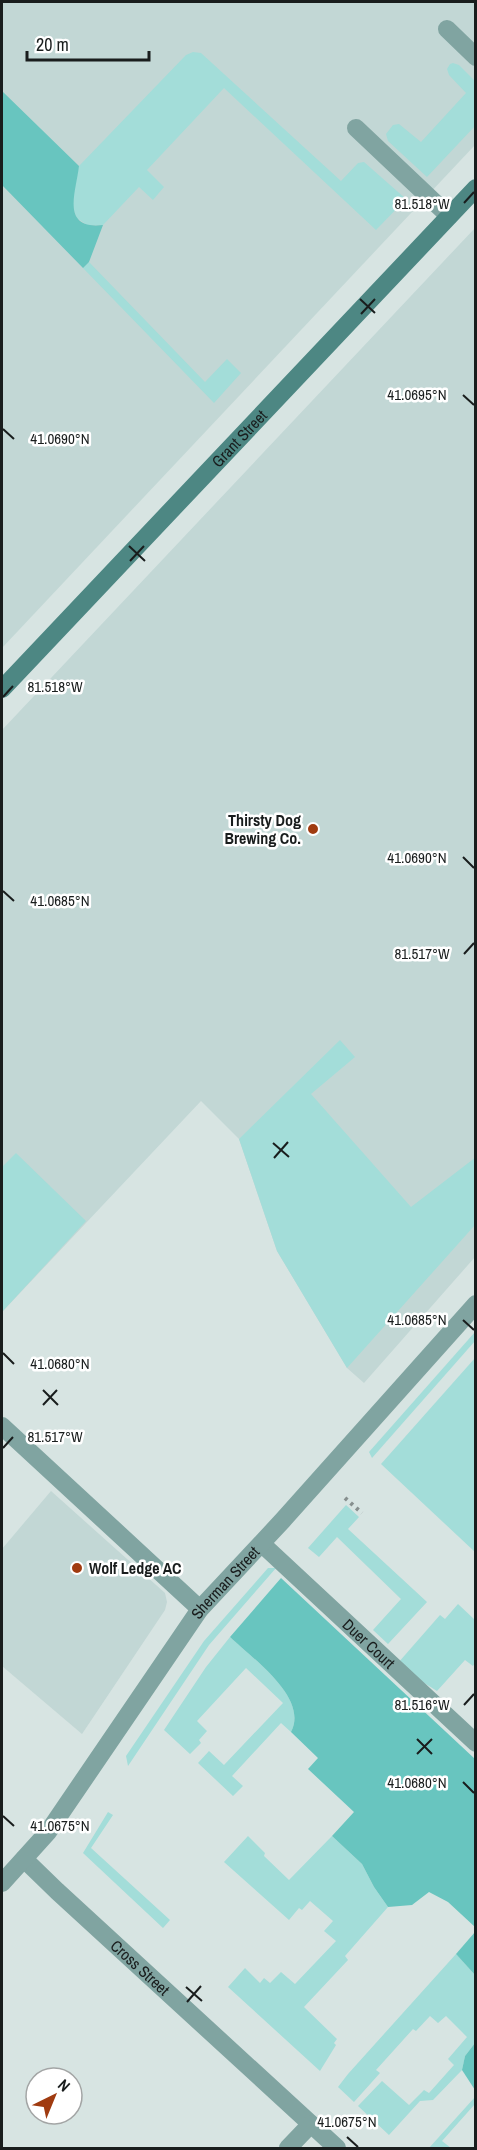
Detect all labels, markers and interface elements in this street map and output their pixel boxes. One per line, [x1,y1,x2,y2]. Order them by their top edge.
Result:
scale bar [27,24,148,62]
text: 20 m [36,32,69,57]
text: 81.518°W [394,193,450,214]
text: 41.0695°N [387,384,447,405]
street label: Grant Street [207,405,272,472]
text: 41.0690°N [30,428,90,449]
text: 81.518°W [27,676,83,697]
place label: Thirsty Dog Brewing Co. [224,809,301,849]
marker: Thirsty Dog Brewing Co. [306,822,320,836]
text: 41.0690°N [387,847,447,868]
text: 41.0685°N [30,890,90,911]
text: 81.517°W [394,943,450,964]
text: 41.0685°N [387,1309,447,1330]
text: 41.0680°N [30,1353,90,1374]
text: 81.517°W [27,1426,83,1447]
street label: Sherman Street [186,1541,264,1623]
place label: Wolf Ledge AC [89,1557,182,1579]
marker: Wolf Ledge AC [70,1561,84,1575]
street label: Duer Court [338,1614,400,1674]
text: 81.516°W [394,1694,450,1715]
text: 41.0680°N [387,1772,447,1793]
text: 41.0675°N [30,1815,90,1836]
street label: Cross Street [106,1935,175,2000]
north arrow [24,2066,84,2126]
text: N [53,2074,75,2096]
text: 41.0675°N [317,2111,377,2132]

